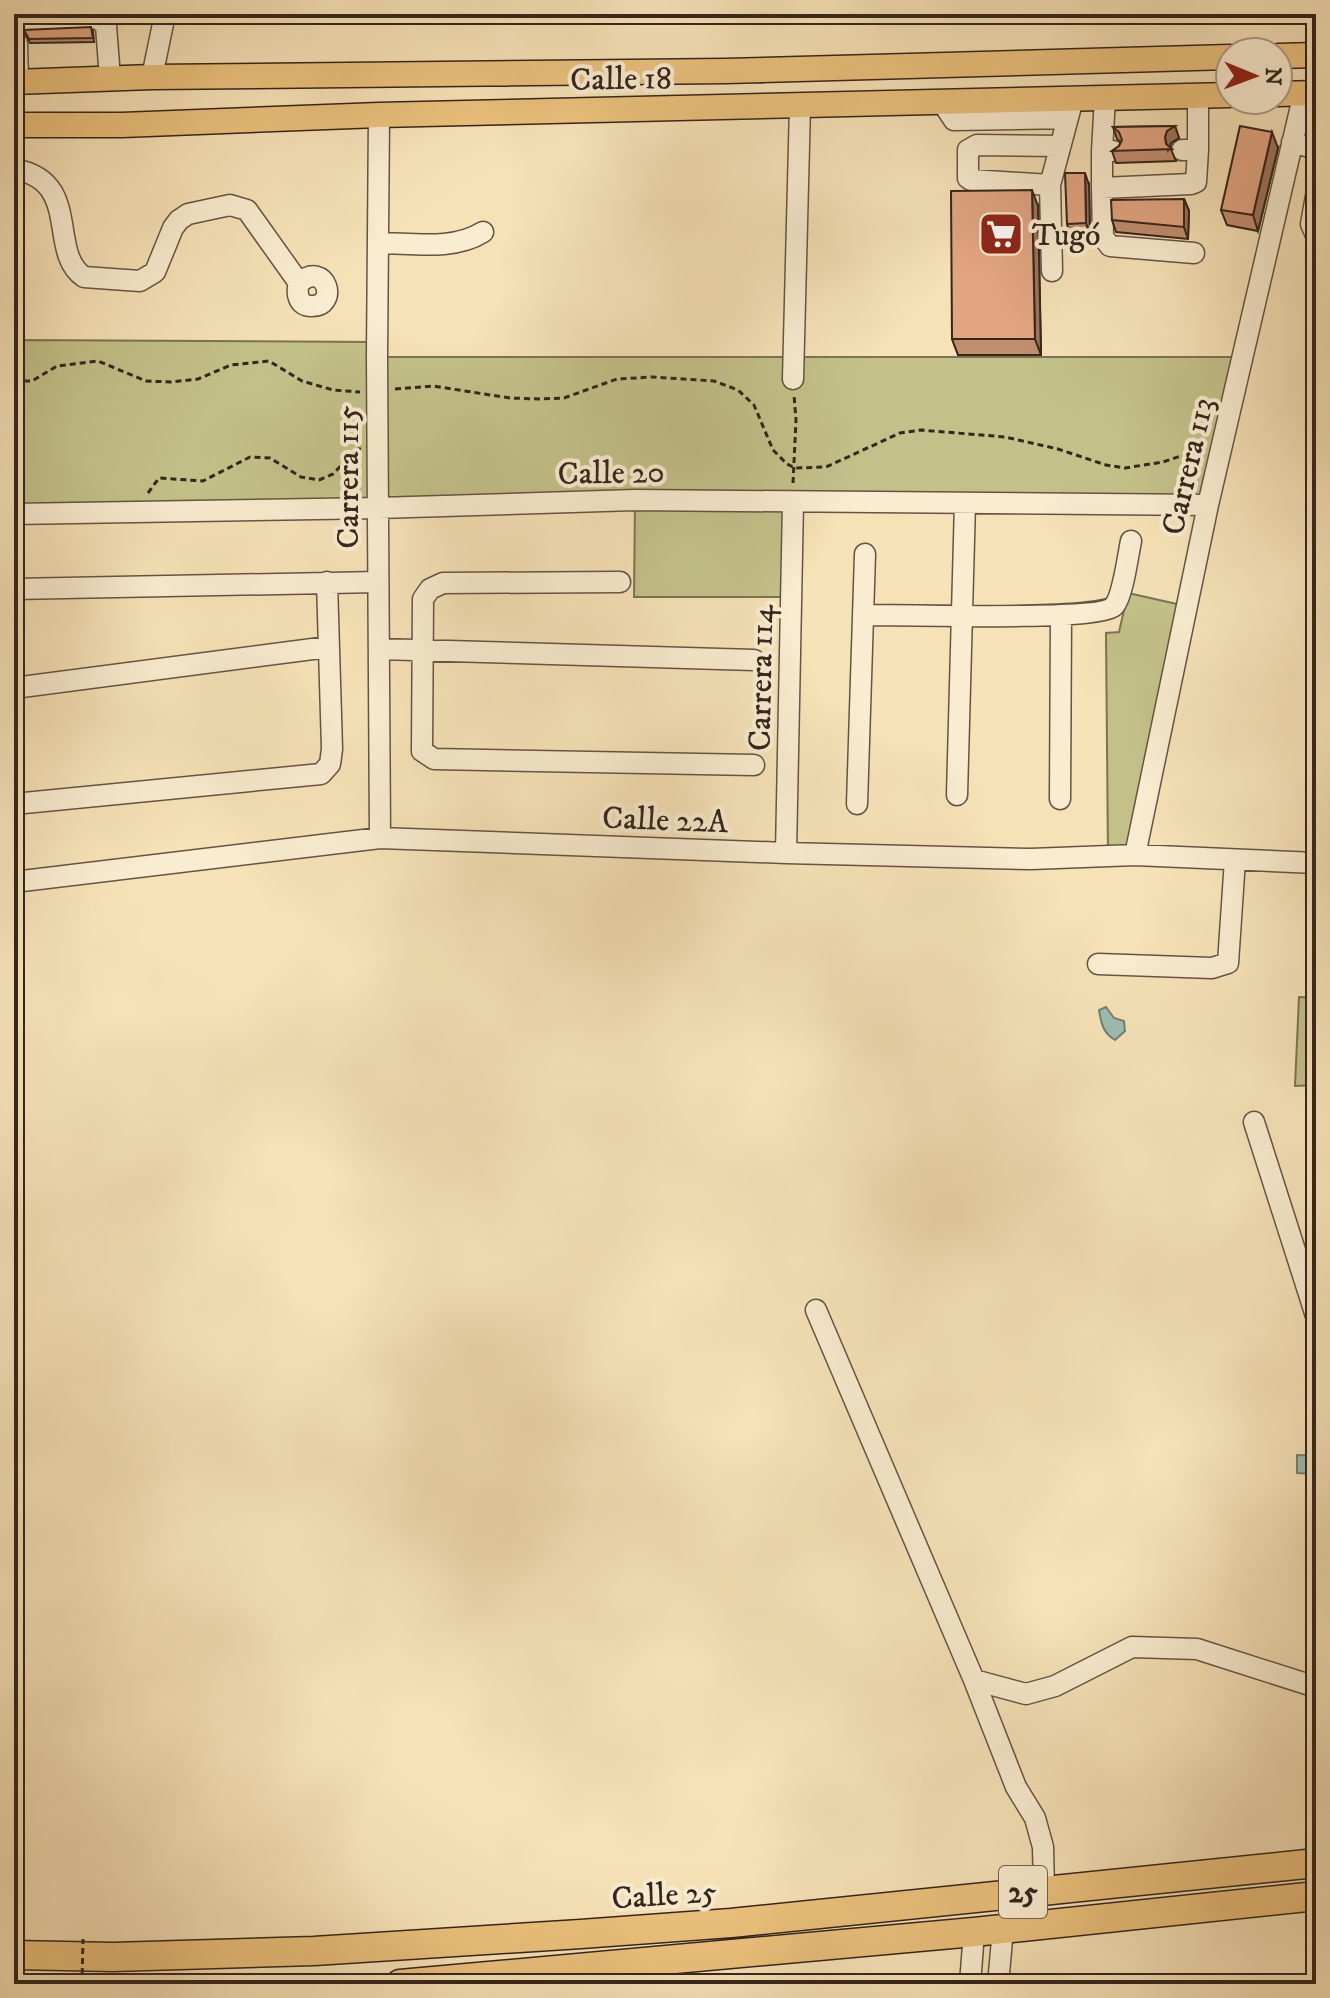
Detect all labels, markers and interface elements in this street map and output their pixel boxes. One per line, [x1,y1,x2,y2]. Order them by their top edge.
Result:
north arrow [1214,36,1294,116]
street label: Calle 18 [570,59,672,101]
text: N [1259,67,1286,86]
supermarket icon: Tugó [977,210,1025,258]
place label: Tugó [1032,216,1100,256]
street label: Carrera 113 [1154,394,1224,539]
street label: Carrera 115 [329,405,369,549]
street label: Calle 20 [557,453,665,495]
street label: Carrera 114 [741,604,783,751]
street label: Calle 22A [601,799,729,843]
road number: 25 [999,1866,1047,1918]
street label: Calle 25 [610,1872,718,1920]

